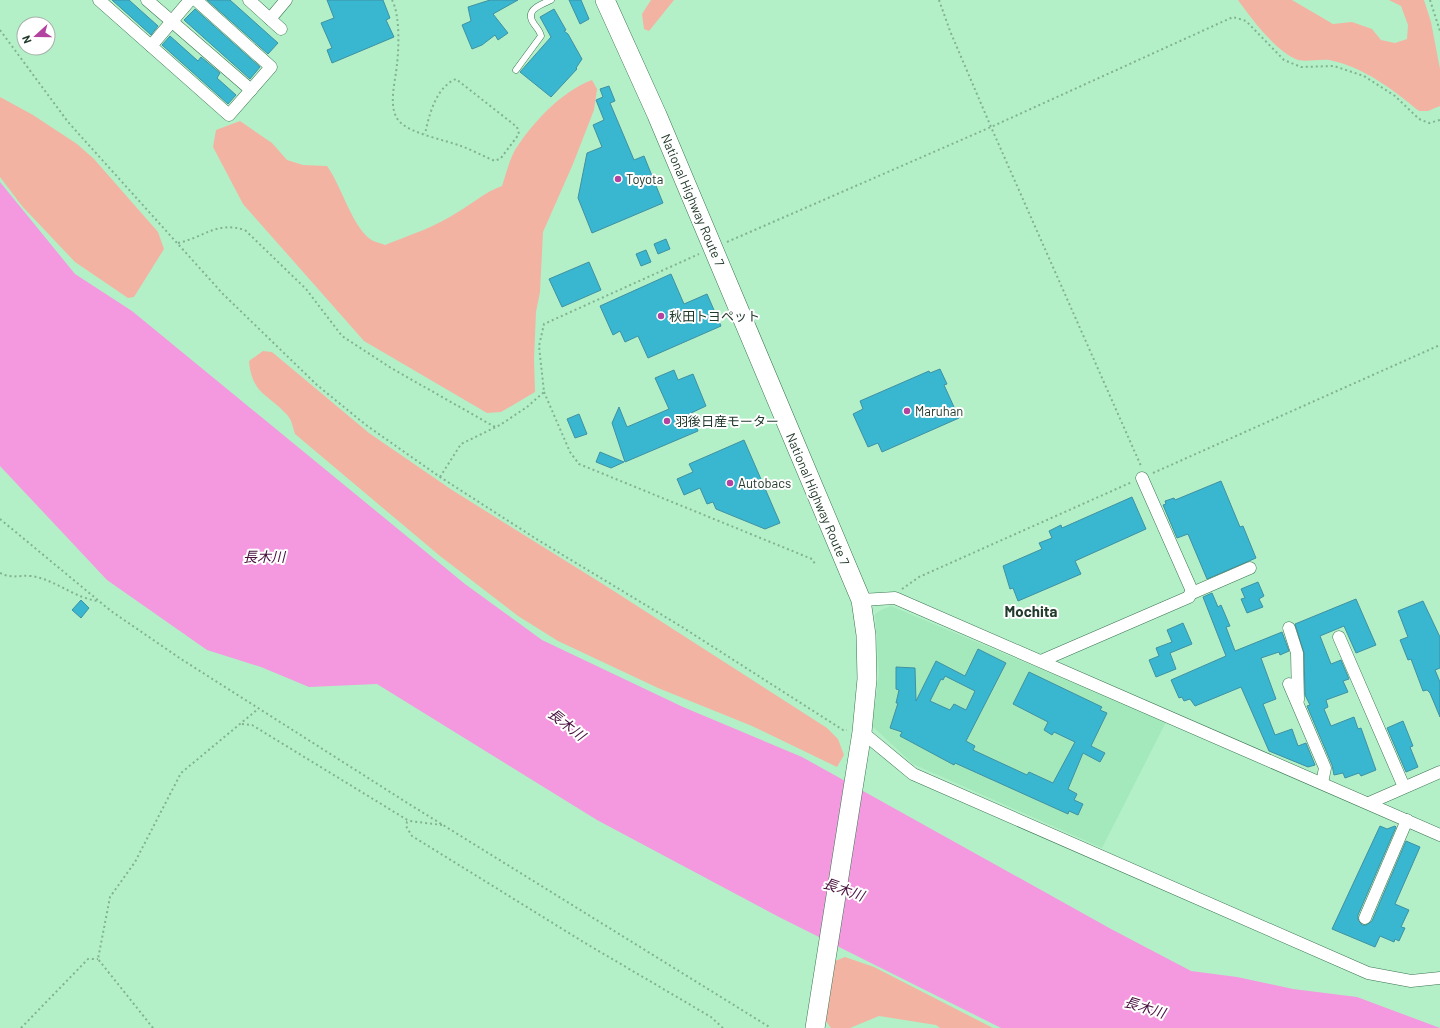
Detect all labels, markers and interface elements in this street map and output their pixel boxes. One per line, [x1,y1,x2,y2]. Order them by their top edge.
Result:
north arrow [16,16,56,56]
text: N [19,34,34,46]
street label: National Highway Route 7 [658,132,728,268]
place label: Toyota [626,171,663,187]
marker: Toyota [613,174,623,184]
place label: 秋田トヨペット [669,308,760,324]
marker: 秋田トヨペット [656,311,666,321]
place label: Maruhan [915,403,963,419]
marker: Maruhan [902,406,912,416]
place label: 羽後日産モーター [675,413,779,429]
marker: 羽後日産モーター [662,416,672,426]
street label: National Highway Route 7 [783,431,853,567]
place label: Autobacs [738,475,791,491]
marker: Autobacs [725,478,735,488]
water label: 長木川 [243,548,287,565]
district label: Mochita [1005,602,1057,620]
water label: 長木川 [545,704,590,745]
water label: 長木川 [821,874,869,905]
water label: 長木川 [1122,993,1169,1022]

